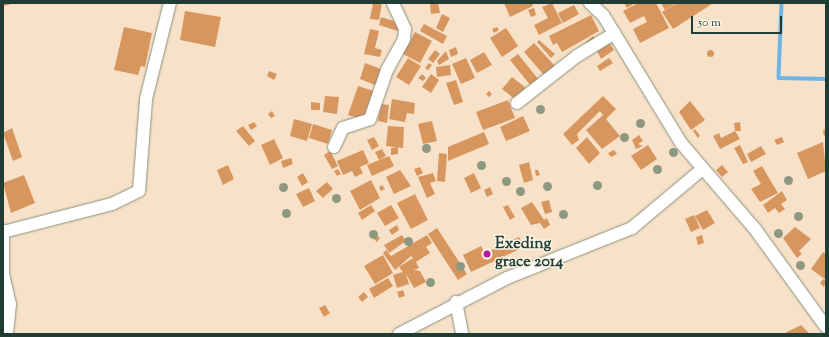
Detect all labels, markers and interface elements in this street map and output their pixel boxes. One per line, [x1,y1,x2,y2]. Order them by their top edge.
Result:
scale bar [693,8,784,34]
text: 50 m [698,14,721,32]
place label: Exeding grace 2014 [495,235,563,273]
marker: Exeding grace 2014 [482,249,492,259]

